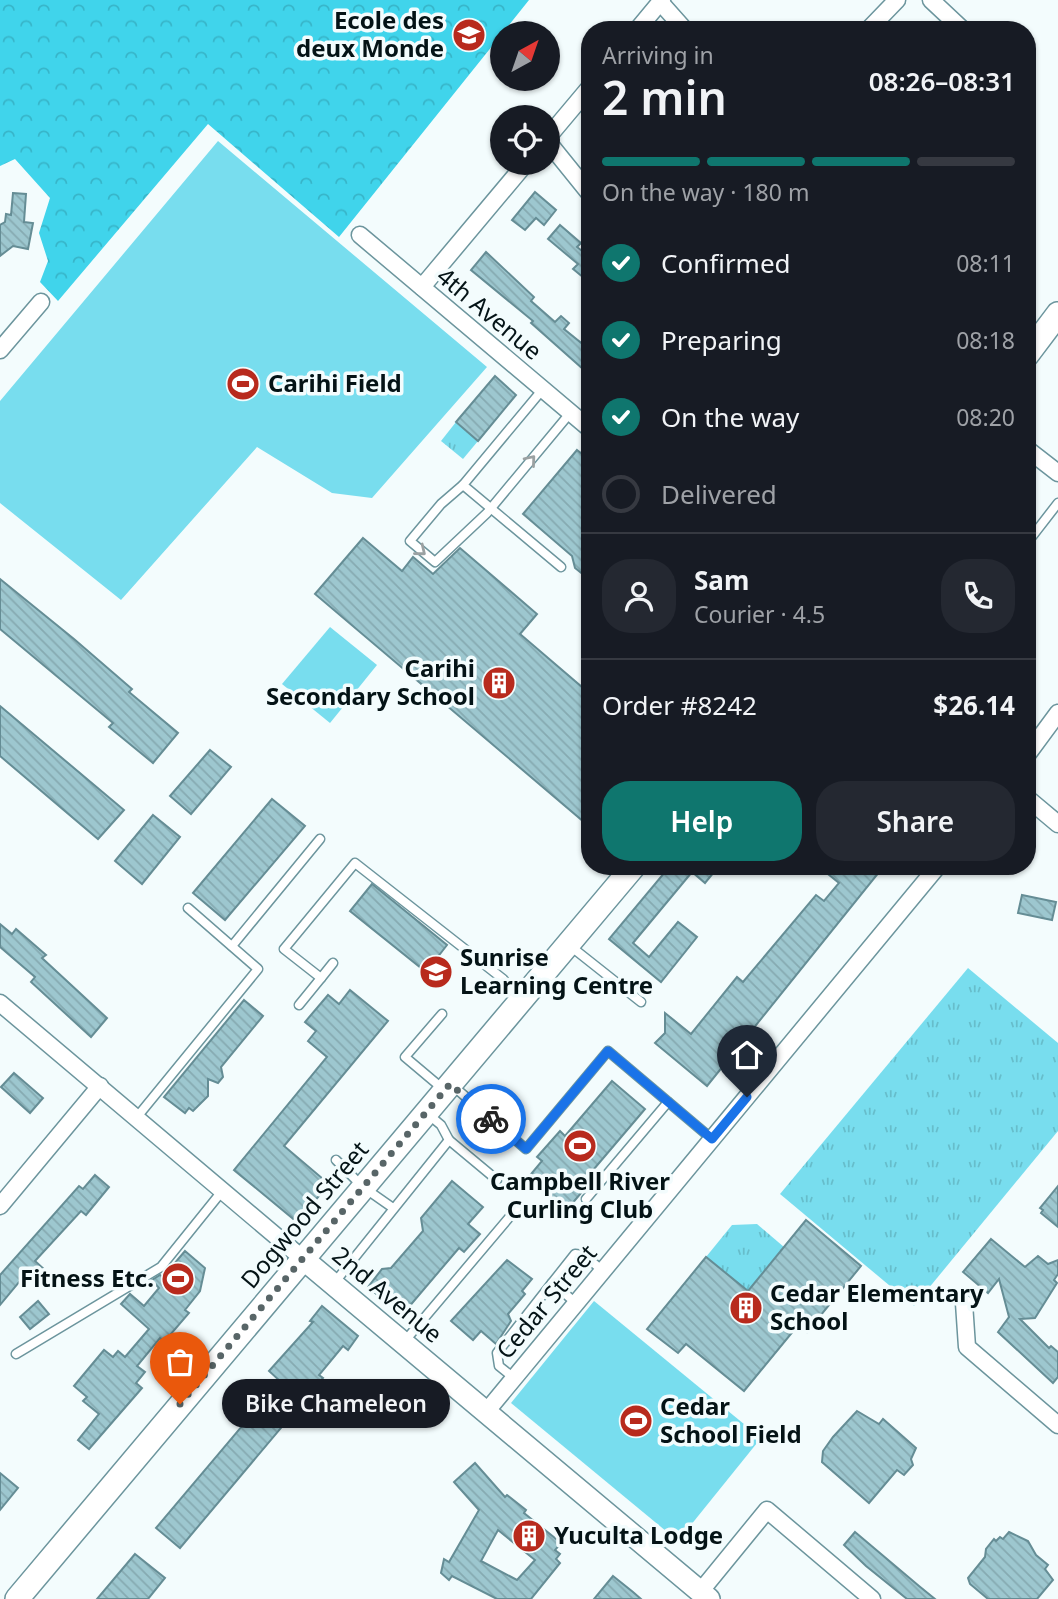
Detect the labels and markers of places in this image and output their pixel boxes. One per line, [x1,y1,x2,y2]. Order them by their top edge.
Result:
place label: Ecole des deux Monde [296,3,444,64]
school or university icon: Ecole des deux Monde [450,16,488,54]
sports icon: Carihi Field [224,365,262,403]
place label: Carihi Field [268,366,402,399]
place label: Carihi Secondary School [266,651,475,712]
building icon: Carihi Secondary School [480,664,518,702]
place label: Sunrise Learning Centre [460,940,653,1001]
school or university icon: Sunrise Learning Centre [417,953,455,991]
pin [717,1025,777,1097]
sports icon: Campbell River Curling Club [561,1127,599,1165]
place label: Campbell River Curling Club [490,1164,670,1225]
sports icon: Fitness Etc. [159,1260,197,1298]
place label: Fitness Etc. [20,1261,154,1294]
place label: Cedar Elementary School [770,1276,984,1337]
building icon: Cedar Elementary School [727,1289,765,1327]
pin [150,1332,210,1404]
callout: Bike Chameleon [222,1380,450,1428]
place label: Cedar School Field [660,1389,802,1450]
sports icon: Cedar School Field [617,1402,655,1440]
building icon: Yuculta Lodge [510,1517,548,1555]
place label: Yuculta Lodge [554,1518,723,1551]

